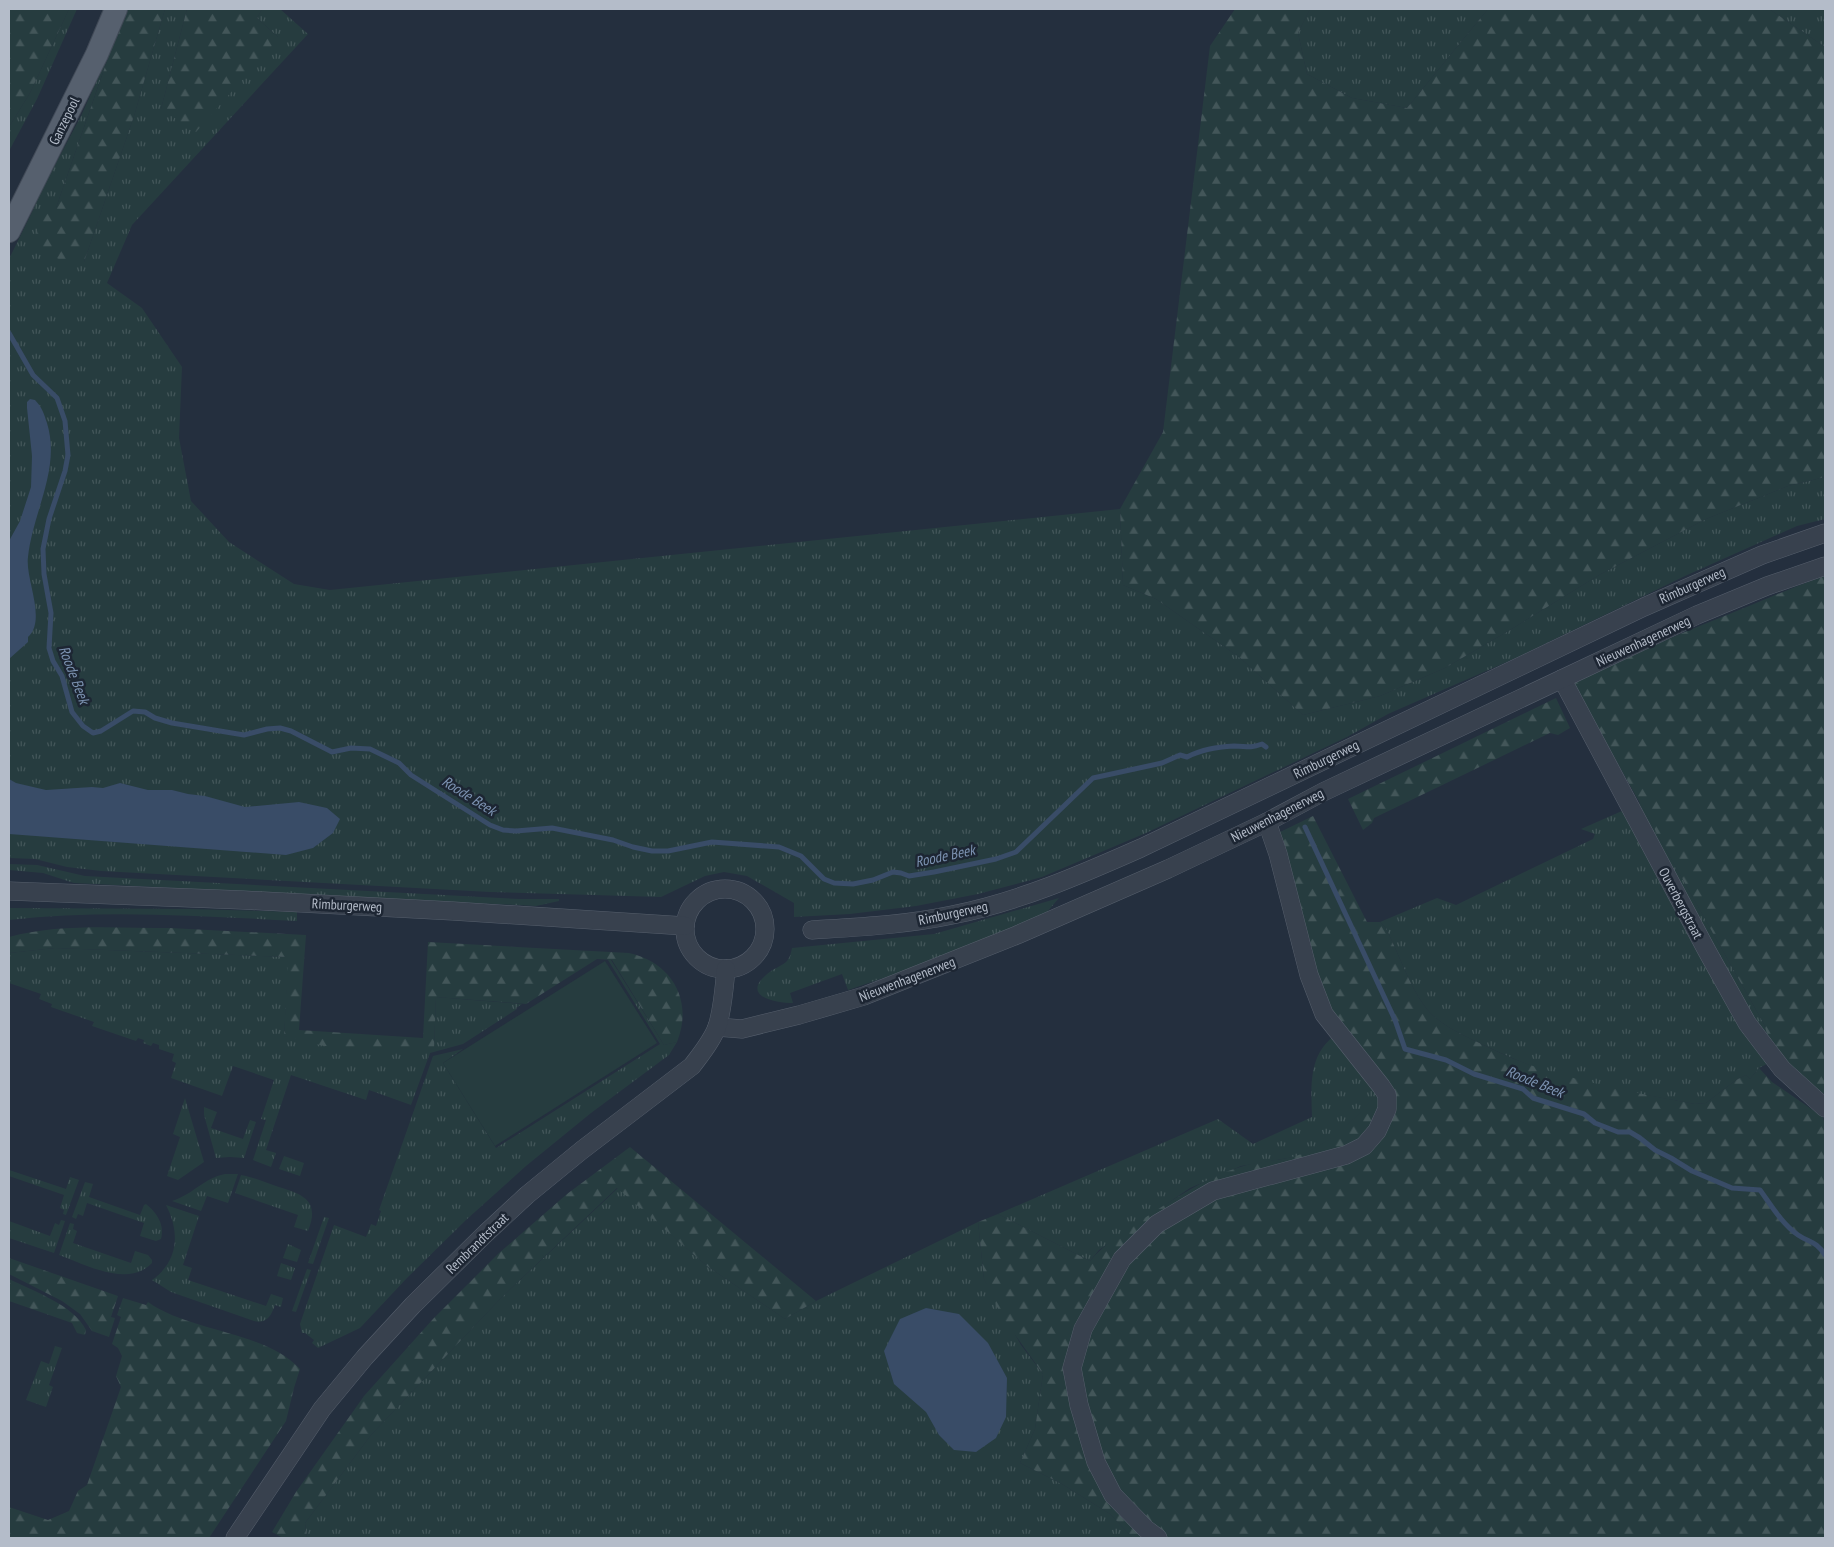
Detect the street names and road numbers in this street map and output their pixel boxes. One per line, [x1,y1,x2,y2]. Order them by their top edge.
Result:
street label: Ganzepool [45,94,84,148]
street label: Rimburgerweg [1656,562,1728,608]
street label: Nieuwenhagenerweg [1593,611,1693,671]
street label: Rimburgerweg [1290,735,1362,783]
street label: Nieuwenhagenerweg [1228,784,1326,846]
street label: Ouverbergstraat [1655,864,1707,942]
street label: Rimburgerweg [311,894,383,916]
street label: Rimburgerweg [917,897,989,929]
street label: Nieuwenhagenerweg [856,952,958,1006]
street label: Rembrandtstraat [442,1209,512,1277]

